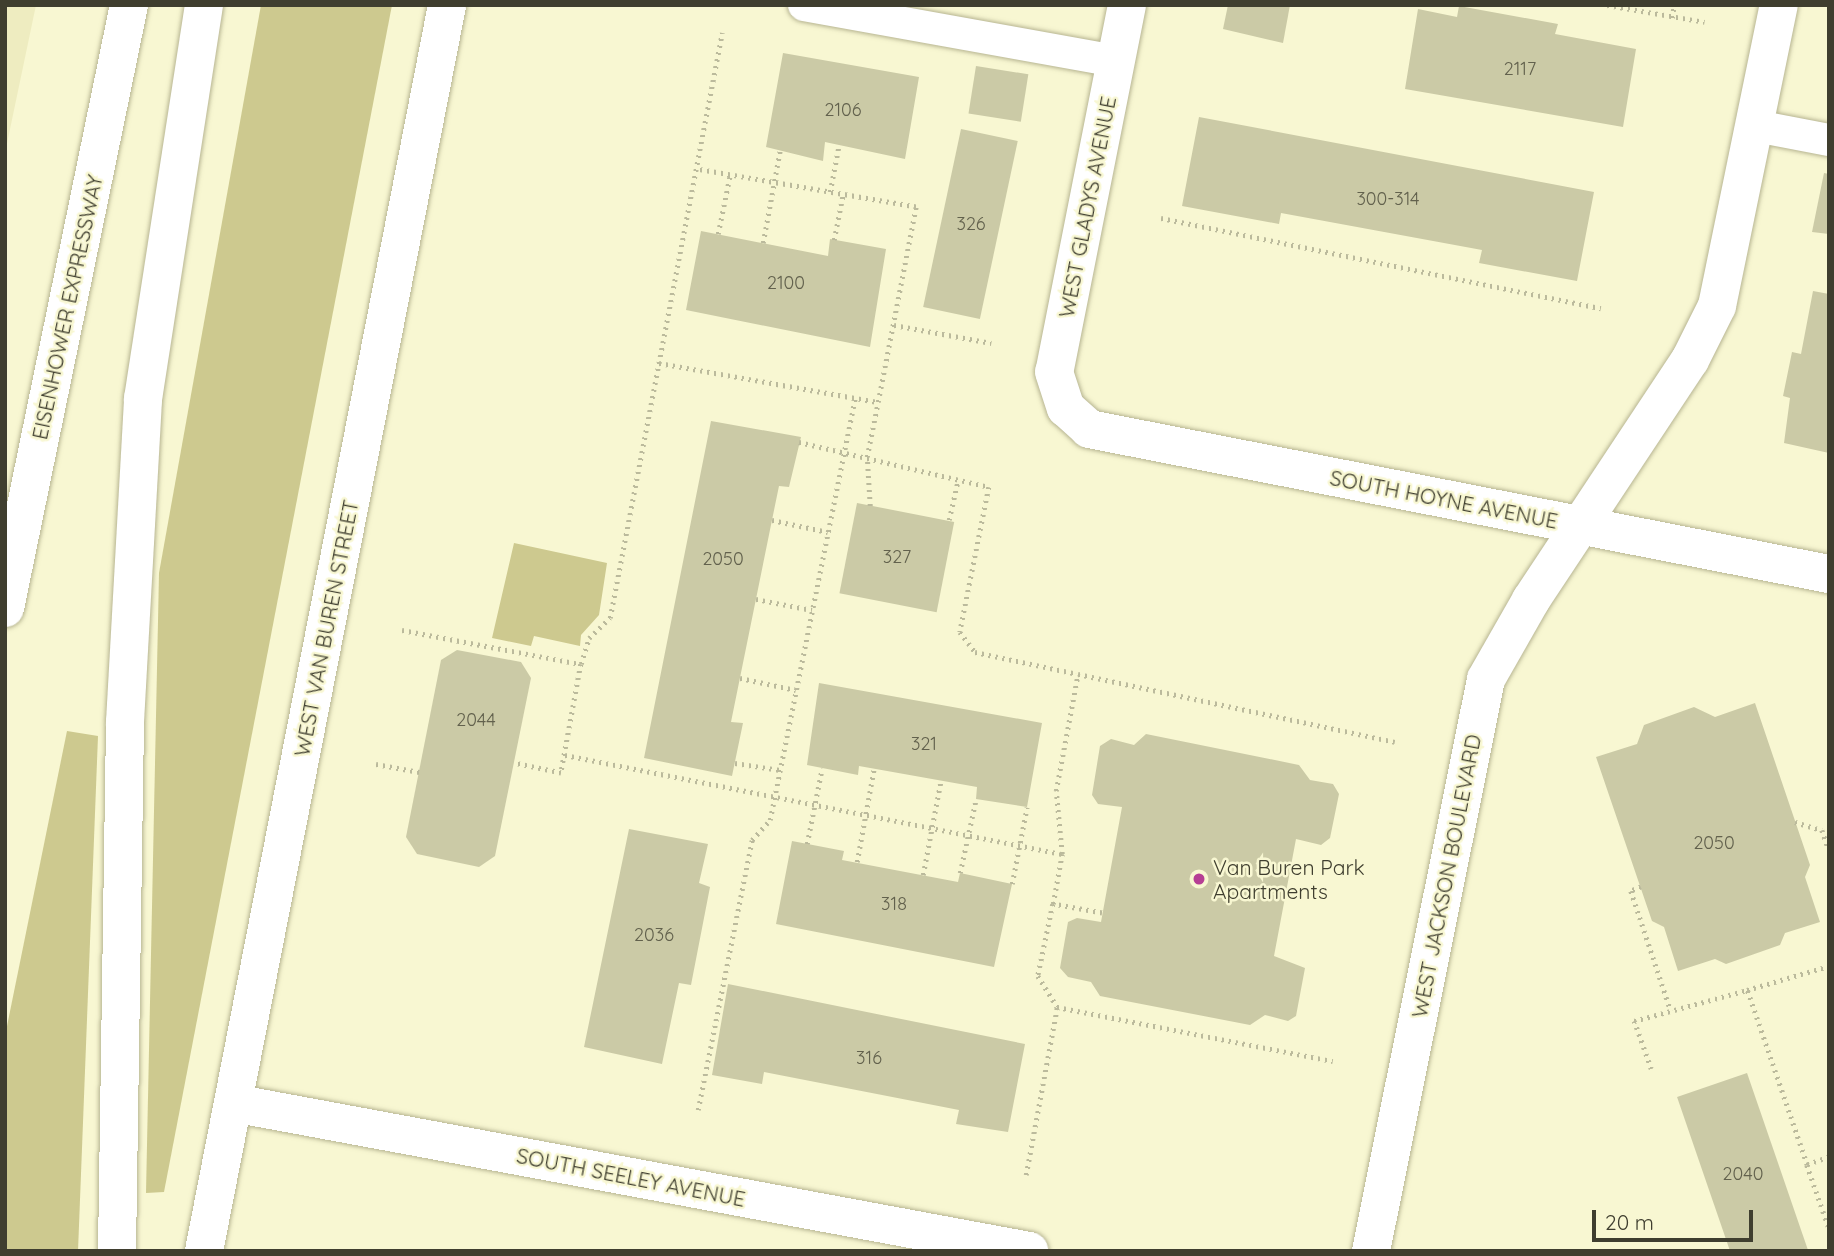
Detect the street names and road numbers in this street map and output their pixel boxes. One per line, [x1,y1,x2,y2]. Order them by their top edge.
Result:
street label: WEST GLADYS AVENUE [1053,94,1121,320]
street label: EISENHOWER EXPRESSWAY [27,172,107,442]
street label: SOUTH HOYNE AVENUE [1328,465,1560,533]
street label: WEST VAN BUREN STREET [289,497,363,759]
street label: WEST JACKSON BOULEVARD [1406,732,1486,1020]
street label: SOUTH SEELEY AVENUE [515,1142,747,1212]

